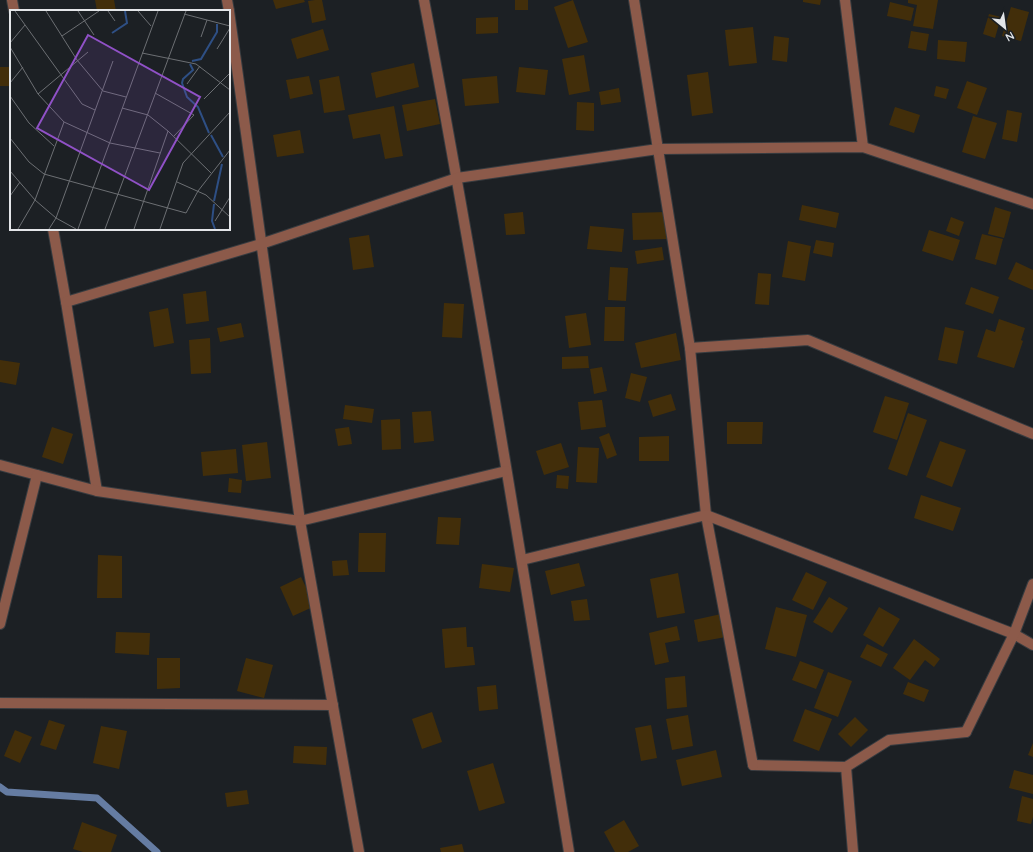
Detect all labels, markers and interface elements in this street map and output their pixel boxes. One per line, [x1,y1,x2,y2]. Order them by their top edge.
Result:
north arrow [985,8,1025,48]
inset map [10,10,230,230]
text: N [1003,29,1017,45]

